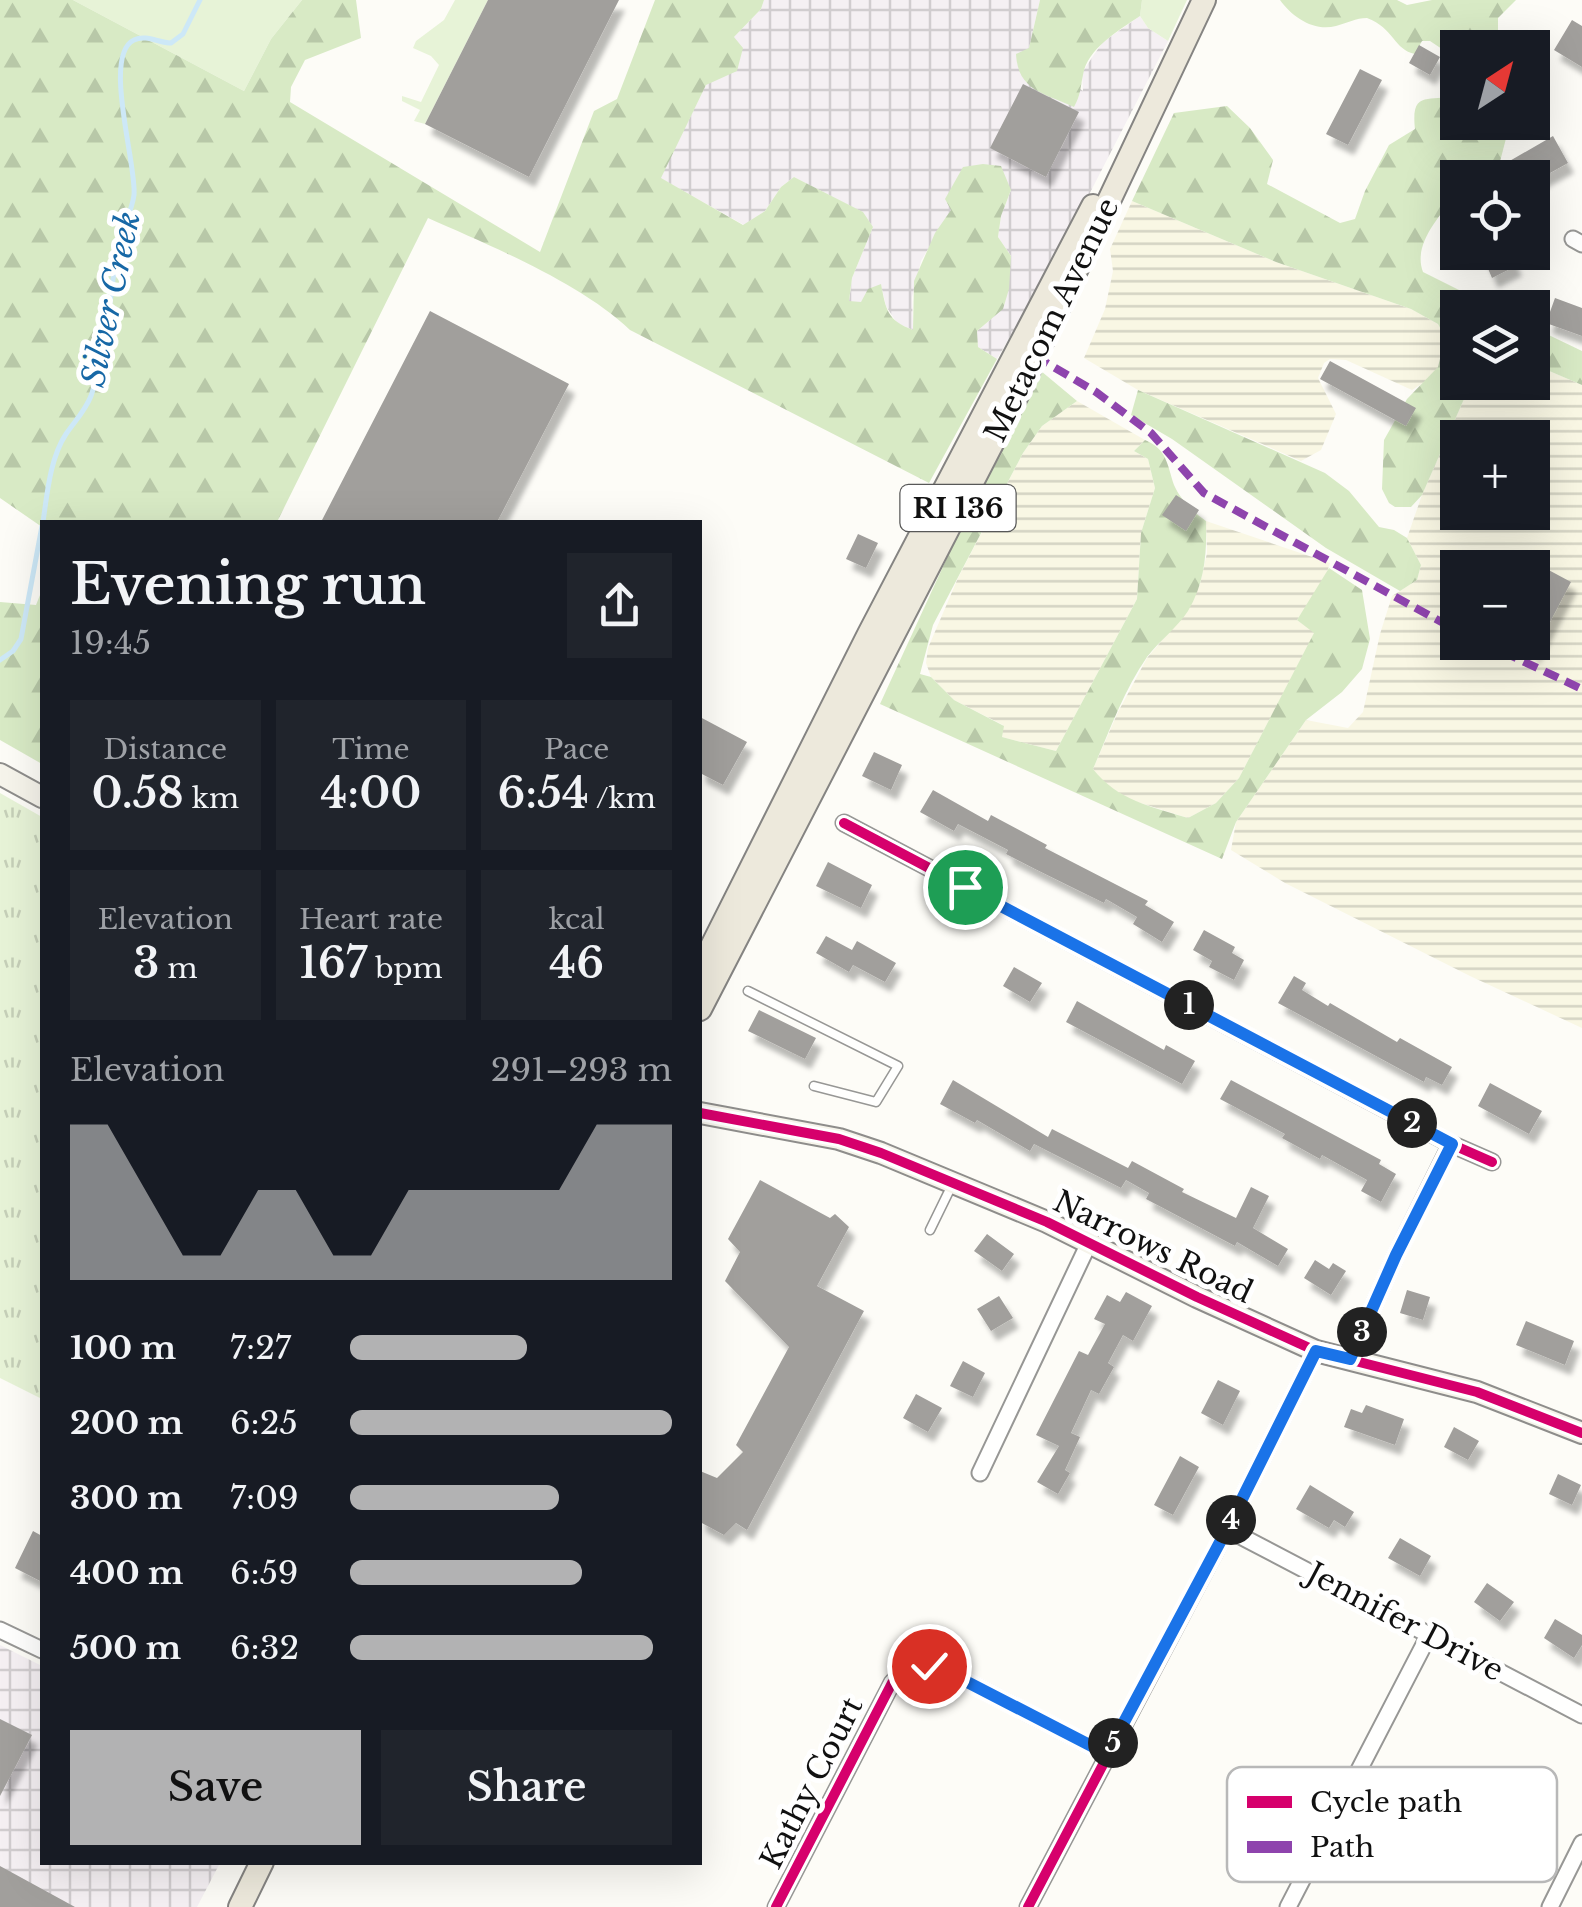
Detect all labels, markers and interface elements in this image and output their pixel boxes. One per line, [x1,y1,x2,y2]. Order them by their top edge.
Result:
north arrow [1440,30,1550,140]
map controls [1440,30,1550,660]
button: locate [1440,160,1550,270]
street label: Metacom Avenue [976,192,1127,448]
water label: Silver Creek [73,208,149,390]
button: layers [1440,290,1550,400]
button: + [1440,420,1550,530]
road number: RI 136 [900,485,1016,531]
button: − [1440,550,1550,660]
text: Evening run [70,551,426,619]
button: share [567,553,672,658]
text: 19:45 [70,623,151,663]
text: Distance [104,732,227,767]
text: Time [332,732,410,767]
text: Pace [544,732,609,767]
text: 0.58 [92,767,184,819]
text: 4:00 [320,767,422,819]
text: 6:54 [497,767,589,819]
text: km [184,781,239,816]
text: /km [589,781,656,816]
pin [923,845,1008,930]
icon: arrive [938,860,993,915]
text: Elevation [98,902,233,937]
text: Heart rate [299,902,443,937]
text: kcal [549,902,605,937]
text: 3 [133,937,160,989]
text: 167 [299,937,367,989]
text: 46 [549,937,604,989]
text: m [160,951,198,986]
text: bpm [367,951,443,986]
pin: 1 [1164,980,1214,1030]
text: 1 [1183,987,1195,1022]
text: Elevation [70,1050,224,1090]
text: 291–293 m [491,1050,672,1090]
pin: 2 [1387,1098,1437,1148]
text: 2 [1403,1105,1421,1140]
street label: Narrows Road [1047,1182,1259,1311]
pin: 3 [1337,1307,1387,1357]
text: 3 [1353,1314,1371,1349]
text: 100 m [70,1328,176,1368]
text: 7:27 [230,1328,291,1368]
text: 200 m [70,1403,183,1443]
text: 6:25 [230,1403,298,1443]
text: 300 m [70,1478,183,1518]
text: 7:09 [230,1478,299,1518]
pin: 4 [1206,1495,1256,1545]
text: 4 [1222,1502,1240,1537]
street label: Jennifer Drive [1297,1552,1510,1689]
text: 400 m [70,1553,183,1593]
text: 6:59 [230,1553,298,1593]
pin [887,1624,972,1709]
text: 500 m [70,1628,181,1668]
text: 6:32 [230,1628,299,1668]
icon: check [902,1639,957,1694]
street label: Kathy Court [752,1690,871,1875]
pin: 5 [1088,1718,1138,1768]
text: 5 [1105,1725,1121,1760]
button: Save [70,1730,361,1845]
button: Share [381,1730,672,1845]
legend [1227,1767,1557,1882]
text: Cycle path [1310,1785,1462,1820]
text: Path [1310,1830,1374,1865]

